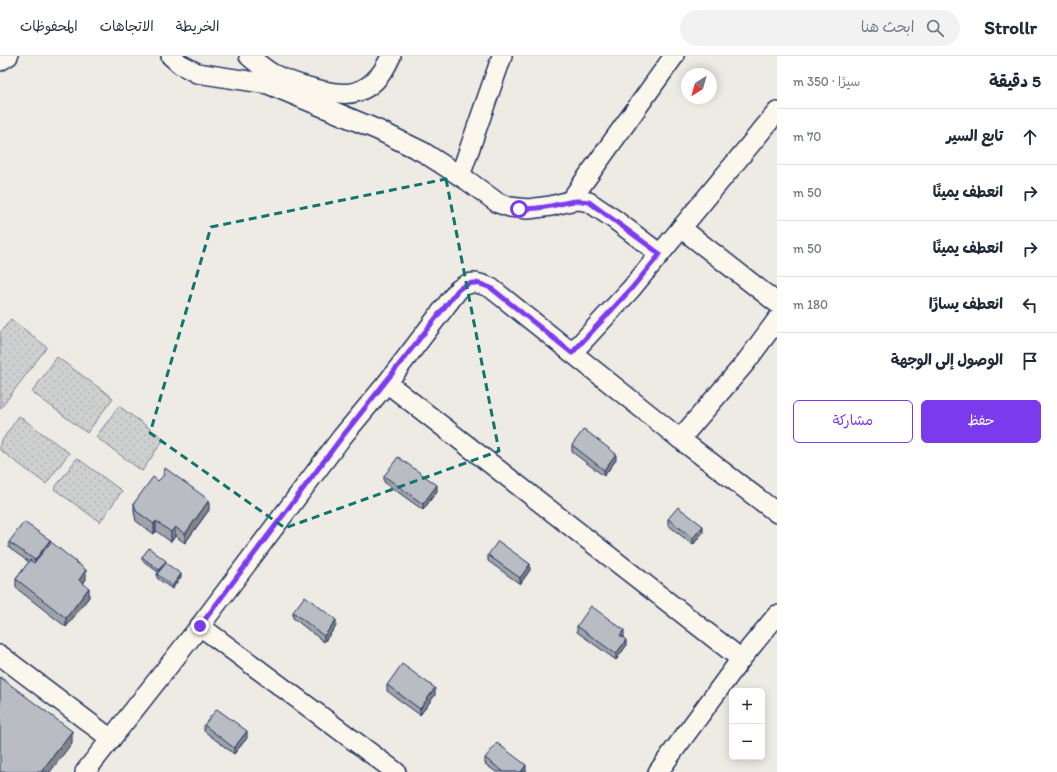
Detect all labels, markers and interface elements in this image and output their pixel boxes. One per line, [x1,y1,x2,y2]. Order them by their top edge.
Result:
search box [680,10,960,46]
text: Strollr [984,16,1037,39]
icon: search [924,17,946,39]
text: المحفوظات [20,18,78,35]
text: الاتجاهات [100,18,154,35]
text: الخريطة [176,18,219,35]
text: ابحث هنا [861,18,914,36]
north arrow [681,68,717,104]
text: 5 دقيقة [989,71,1041,91]
text: سيرًا · 350 m [793,74,860,89]
icon: ahead [1019,126,1041,148]
text: تابع السير [946,127,1003,145]
text: 70 m [793,129,821,144]
icon: right [1019,182,1041,204]
text: انعطف يمينًا [933,183,1003,201]
text: 50 m [793,185,822,200]
route start [510,200,528,218]
icon: right [1019,238,1041,260]
text: انعطف يمينًا [933,239,1003,257]
text: 50 m [793,241,822,256]
icon: left [1019,294,1041,316]
text: انعطف يسارًا [929,295,1003,313]
text: 180 m [793,297,828,312]
icon: arrive [1019,350,1041,372]
text: الوصول إلى الوجهة [891,351,1003,369]
button: مشاركة [793,400,913,443]
button: حفظ [921,400,1041,443]
route end [191,617,209,635]
map controls [729,688,765,760]
button: + [729,688,765,724]
button: − [729,724,765,760]

